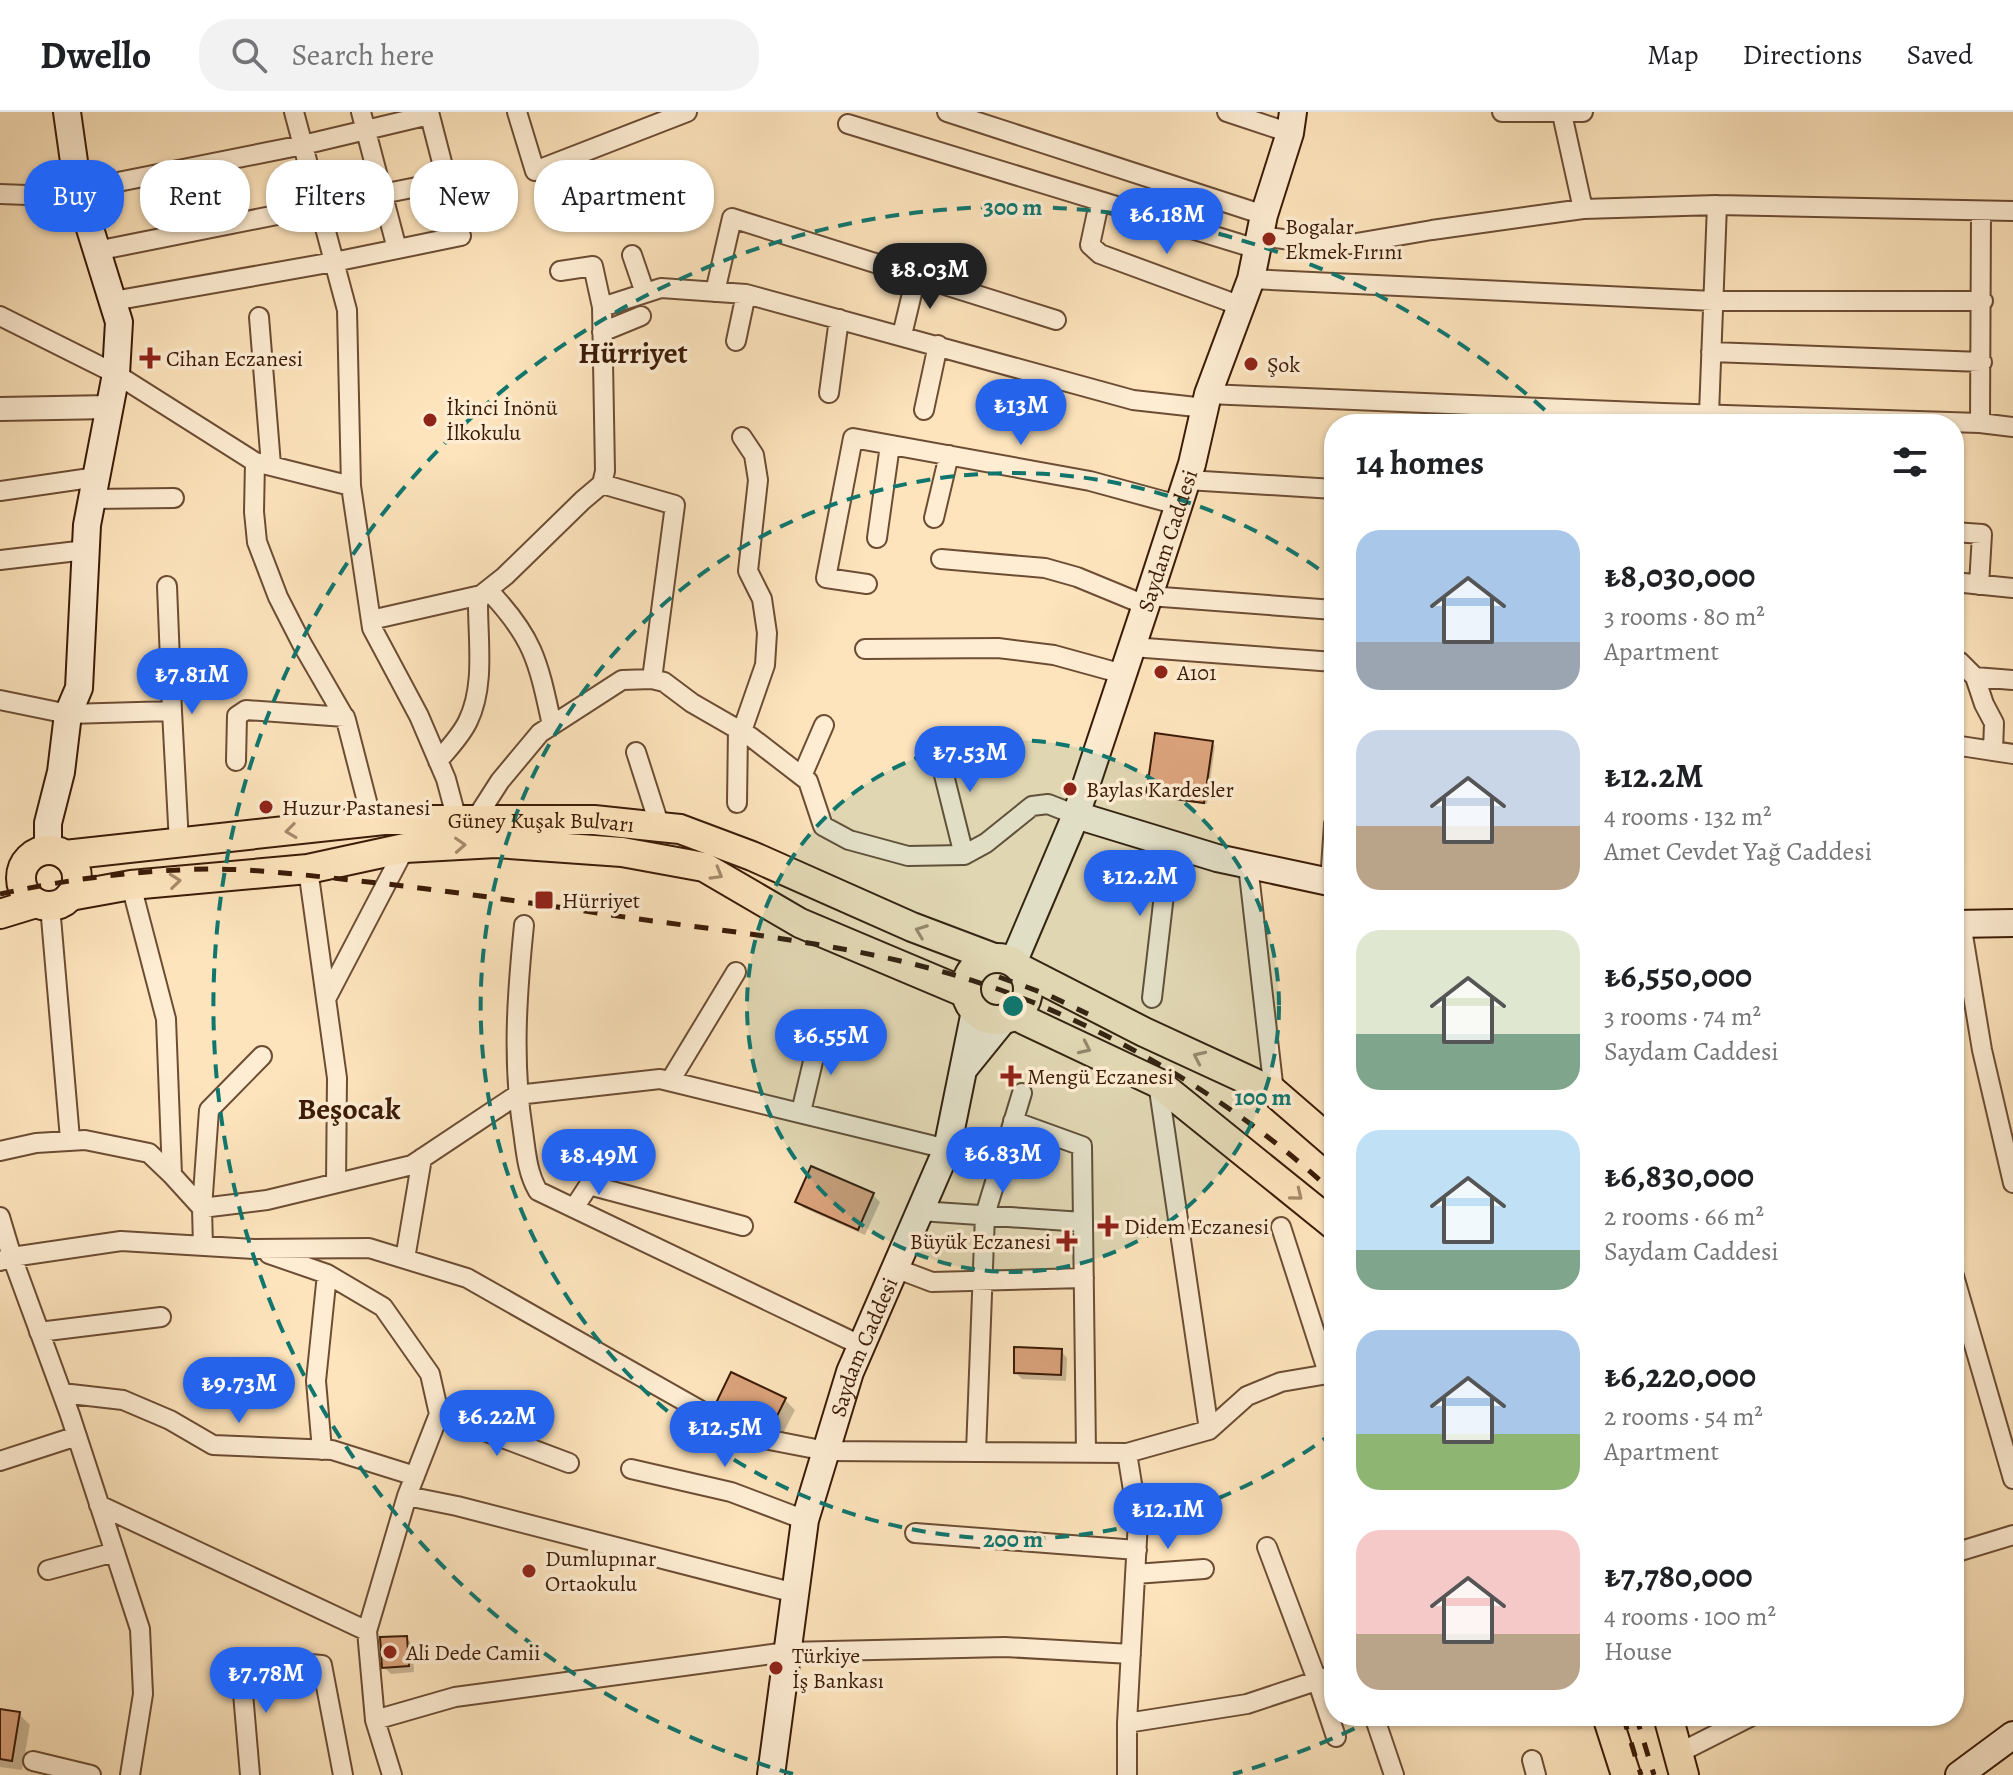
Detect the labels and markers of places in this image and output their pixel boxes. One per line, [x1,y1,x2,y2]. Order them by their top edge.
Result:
pin: ₺6.18M [1102,188,1232,256]
place label: Bogalar Ekmek Fırını [1285,212,1403,267]
marker: Bogalar Ekmek Fırını [1260,230,1278,248]
pin: ₺8.03M [865,243,995,311]
place label: Cihan Eczanesi [166,344,303,374]
marker: Cihan Eczanesi [141,349,159,367]
place label: Şok [1267,350,1300,380]
marker: Şok [1242,355,1260,373]
pin: ₺13M [974,379,1068,447]
place label: İkinci İnönü İlkokulu [446,393,558,448]
marker: İkinci İnönü İlkokulu [421,411,439,429]
pin: ₺7.81M [127,648,257,716]
place label: A101 [1176,658,1217,688]
marker: A101 [1152,663,1170,681]
pin: ₺7.53M [905,726,1035,794]
place label: Baylas Kardesler [1086,775,1234,805]
marker: Baylas Kardesler [1061,780,1079,798]
place label: Huzur Pastanesi [282,793,431,823]
marker: Huzur Pastanesi [257,798,275,816]
pin: ₺12.2M [1075,850,1205,918]
place label: Hürriyet [562,886,640,916]
marker: Hürriyet [533,889,555,911]
centre of rings [999,992,1027,1020]
pin: ₺6.55M [766,1009,896,1077]
place label: Mengü Eczanesi [1027,1062,1174,1092]
marker: Mengü Eczanesi [1002,1067,1020,1085]
pin: ₺6.83M [938,1127,1068,1195]
pin: ₺8.49M [534,1129,664,1197]
place label: Didem Eczanesi [1124,1212,1269,1242]
marker: Didem Eczanesi [1099,1217,1117,1235]
place label: Büyük Eczanesi [910,1227,1051,1257]
marker: Büyük Eczanesi [1058,1232,1076,1250]
pin: ₺9.73M [174,1357,304,1425]
pin: ₺6.22M [432,1390,562,1458]
pin: ₺12.5M [660,1401,790,1469]
pin: ₺12.1M [1103,1483,1233,1551]
place label: Dumlupınar Ortaokulu [545,1544,657,1599]
marker: Dumlupınar Ortaokulu [520,1562,538,1580]
place label: Ali Dede Camii [405,1638,540,1668]
place label: Türkiye İş Bankası [792,1641,884,1696]
marker: Ali Dede Camii [381,1643,399,1661]
pin: ₺7.78M [201,1647,331,1715]
marker: Türkiye İş Bankası [767,1659,785,1677]

